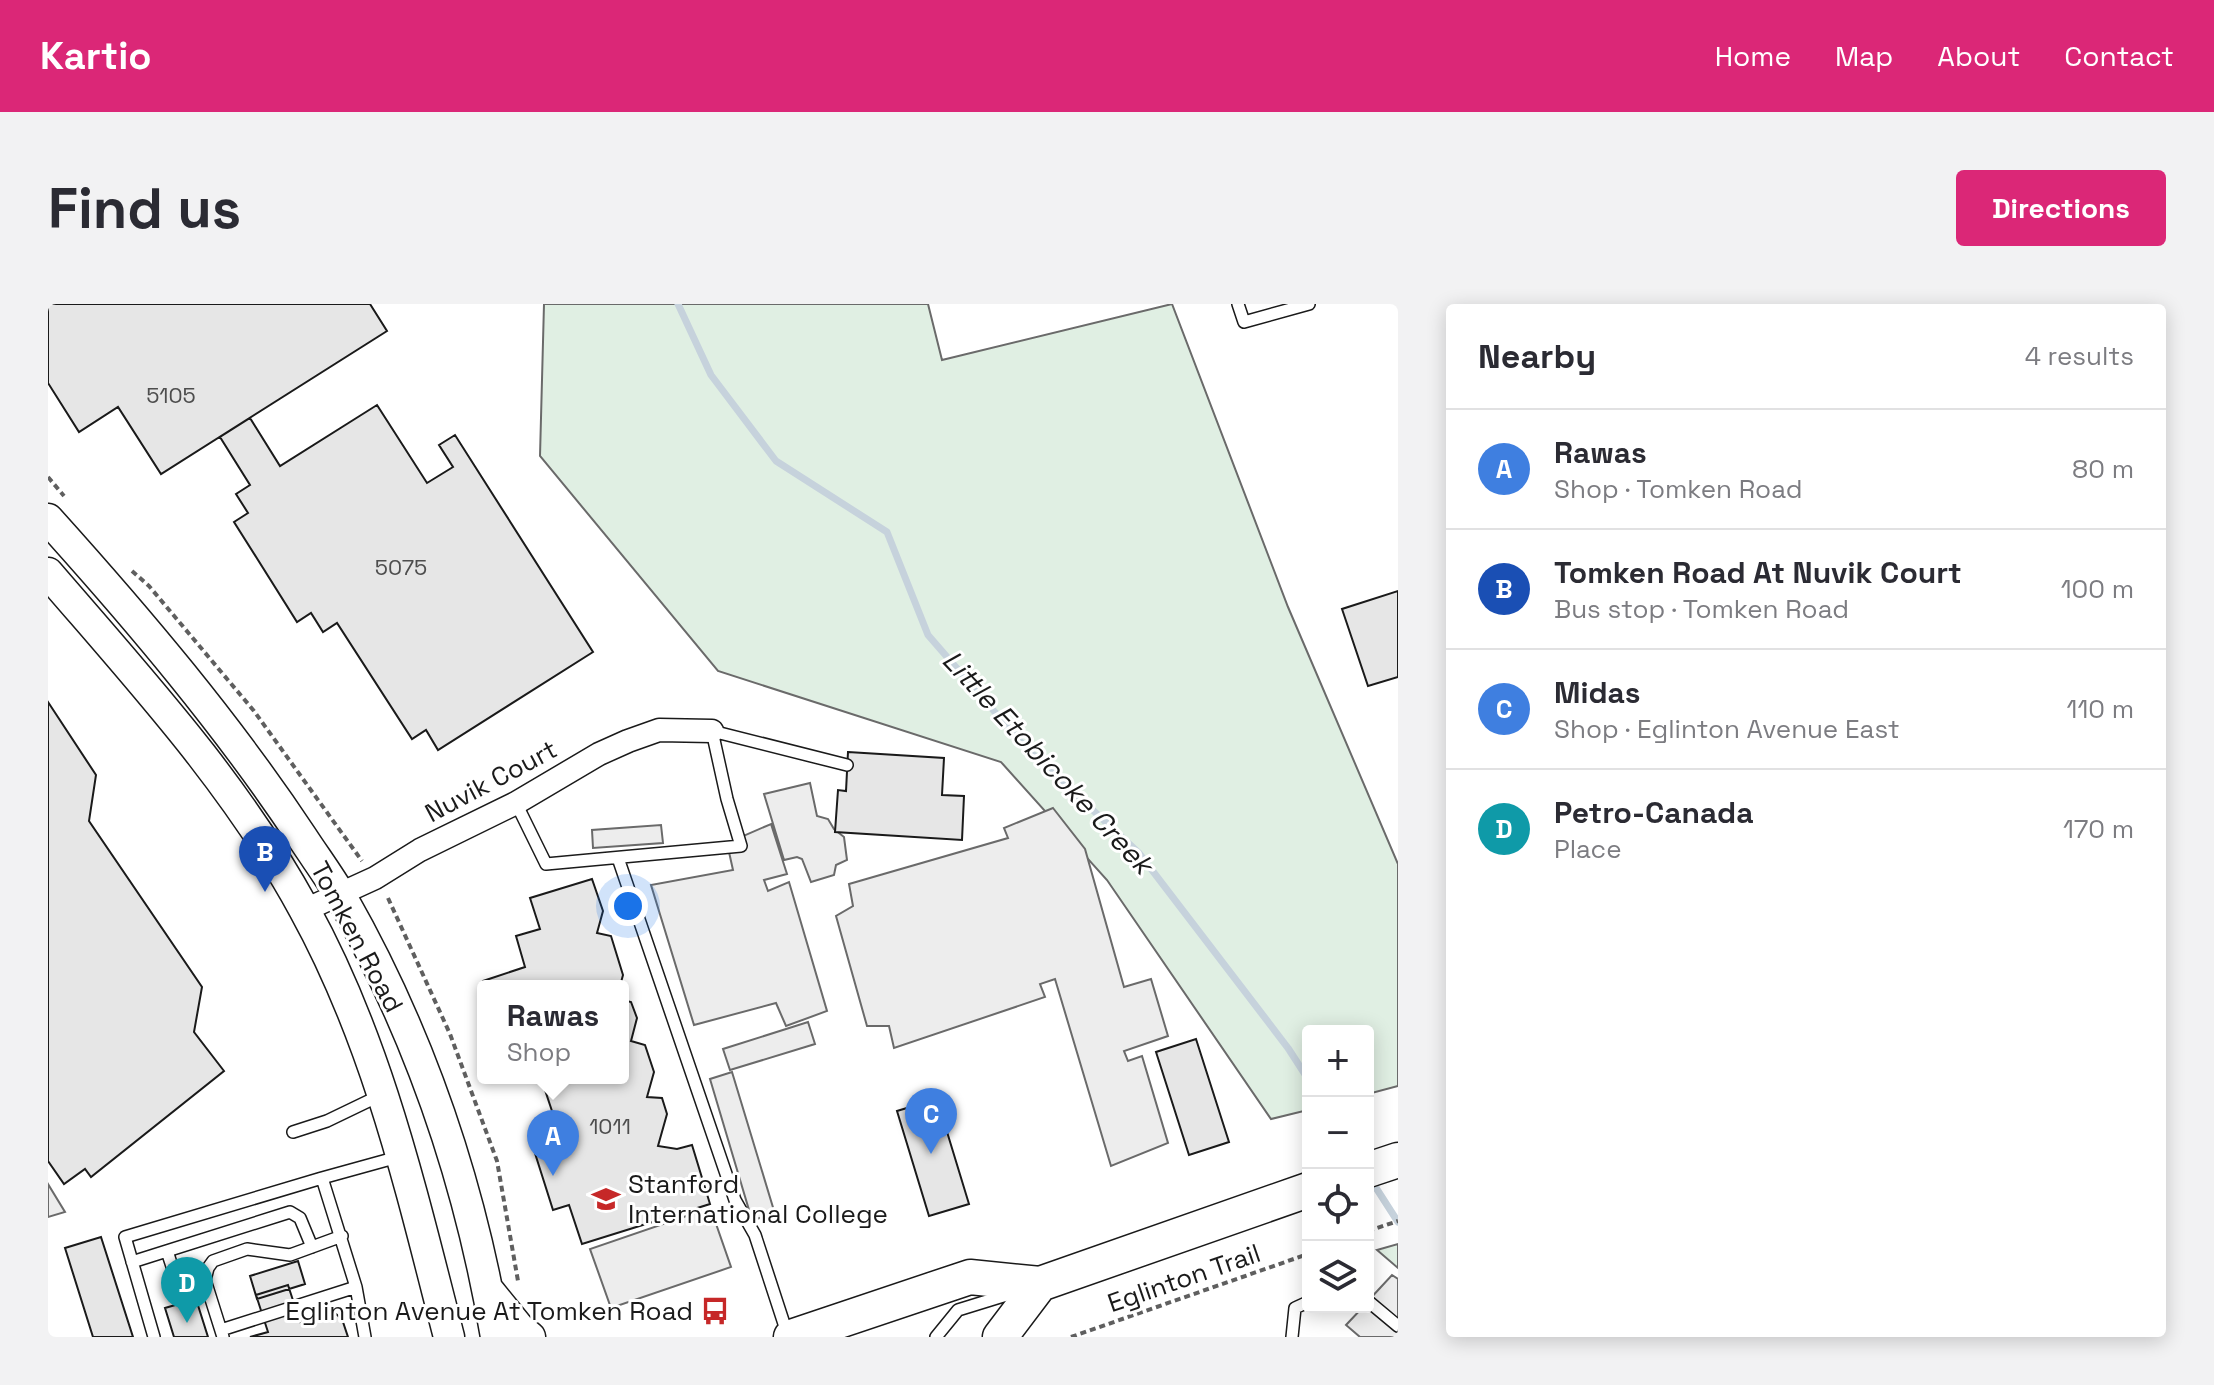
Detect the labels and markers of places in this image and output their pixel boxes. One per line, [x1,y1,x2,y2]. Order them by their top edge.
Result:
pin: B [239,826,291,892]
pin: C [905,1088,957,1154]
pin: A [527,1110,579,1176]
place label: Stanford International College [628,1167,888,1231]
school or university icon: Stanford International College [591,1184,621,1214]
pin: D [161,1257,213,1323]
place label: Eglinton Avenue At Tomken Road [285,1294,693,1328]
bus stop icon: Eglinton Avenue At Tomken Road [700,1296,730,1326]

